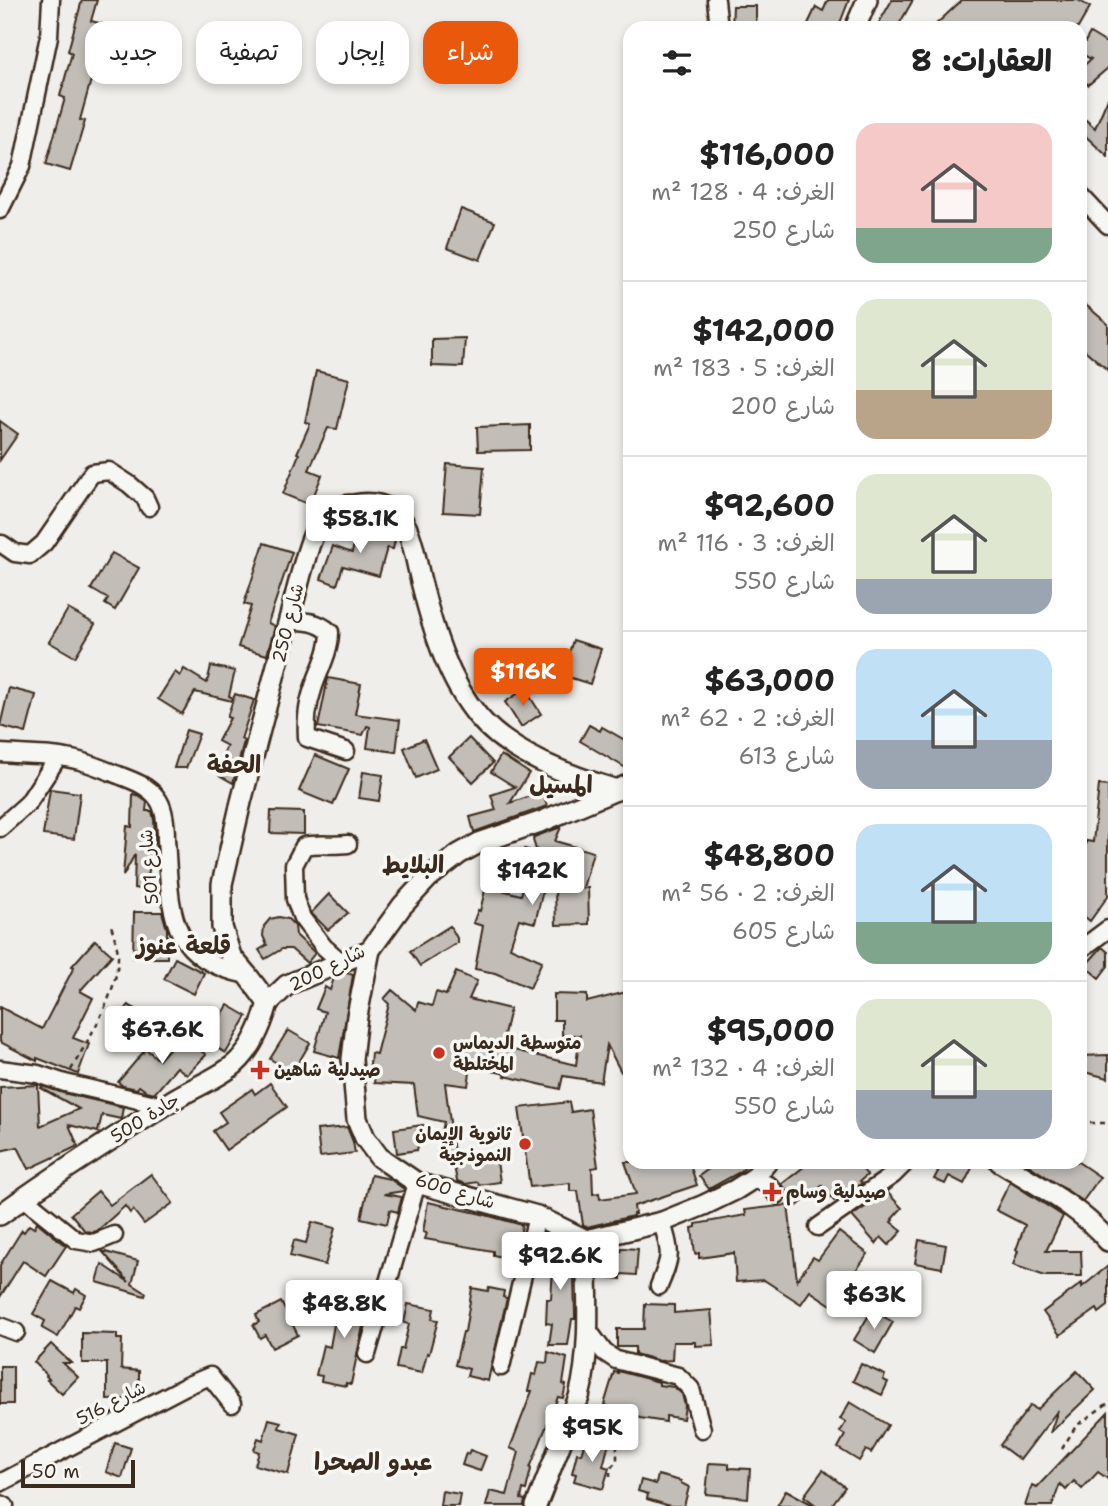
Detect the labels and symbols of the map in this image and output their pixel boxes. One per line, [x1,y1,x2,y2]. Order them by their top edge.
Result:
pin: $58.1K [303,496,417,555]
street label: شارع 250 [267,581,309,665]
pin: $116K [474,648,572,708]
district label: الحفة [207,749,261,781]
district label: المسيل [529,769,593,801]
street label: شارع 501 [134,828,164,906]
pin: $142K [483,848,581,907]
district label: البلايط [382,849,444,881]
district label: قلعة عنوز [135,930,231,962]
street label: شارع 200 [285,939,369,997]
pin: $67.6K [105,1006,219,1066]
place label: متوسطة الديماس المختلطة [453,1031,582,1076]
marker: متوسطة الديماس المختلطة [431,1045,447,1061]
place label: صيدلية شاهين [274,1058,380,1082]
marker: صيدلية شاهين [252,1062,268,1078]
street label: جادة 500 [106,1087,184,1149]
place label: ثانوية الإيمان النموذجية [415,1122,513,1167]
marker: ثانوية الإيمان النموذجية [517,1136,533,1152]
street label: شارع 600 [412,1167,498,1215]
place label: صيدلية وسام [786,1180,886,1206]
marker: صيدلية وسام [764,1184,780,1200]
pin: $92.6K [503,1232,617,1292]
pin: $63K [833,1272,915,1331]
pin: $48.8K [287,1280,401,1340]
street label: شارع 516 [72,1375,150,1431]
pin: $95K [551,1404,633,1464]
district label: عبدو الصحرا [314,1446,432,1478]
scale bar [21,1457,135,1489]

